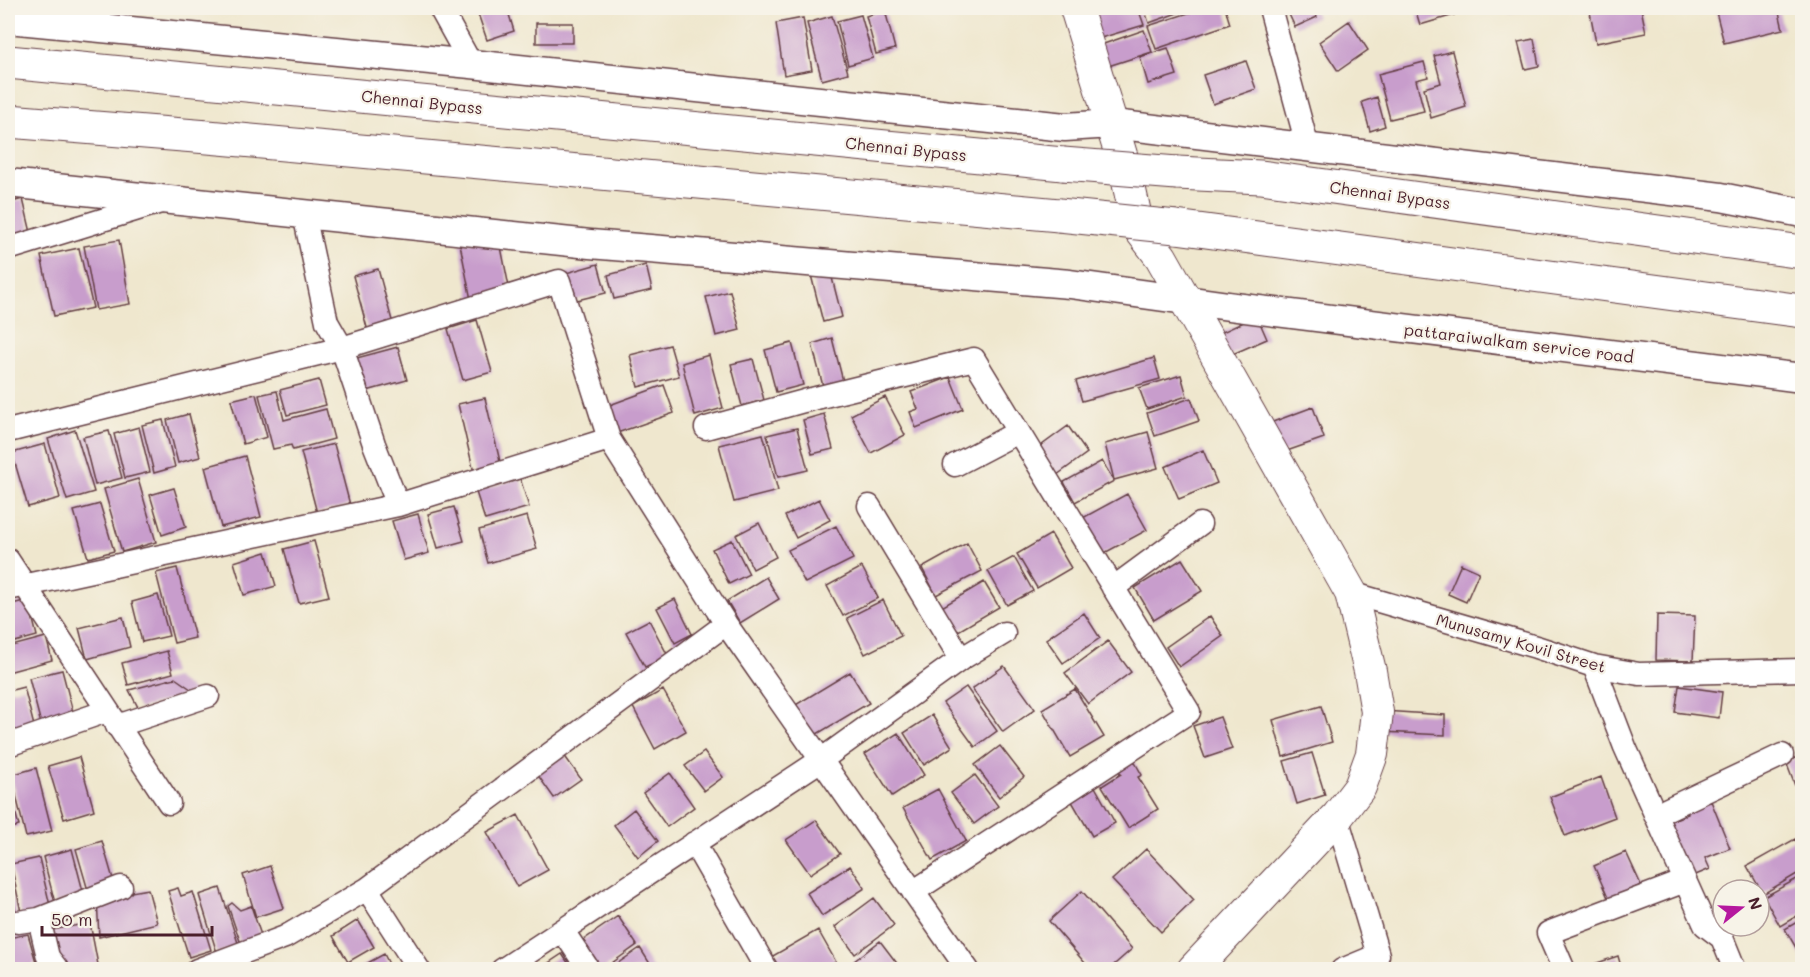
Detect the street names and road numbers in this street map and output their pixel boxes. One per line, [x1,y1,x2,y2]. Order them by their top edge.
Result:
street label: Chennai Bypass [360,85,484,118]
street label: Chennai Bypass [844,132,968,165]
street label: Chennai Bypass [1328,176,1452,213]
street label: pattaraiwalkam service road [1403,318,1635,367]
street label: Munusamy Kovil Street [1434,608,1608,677]

